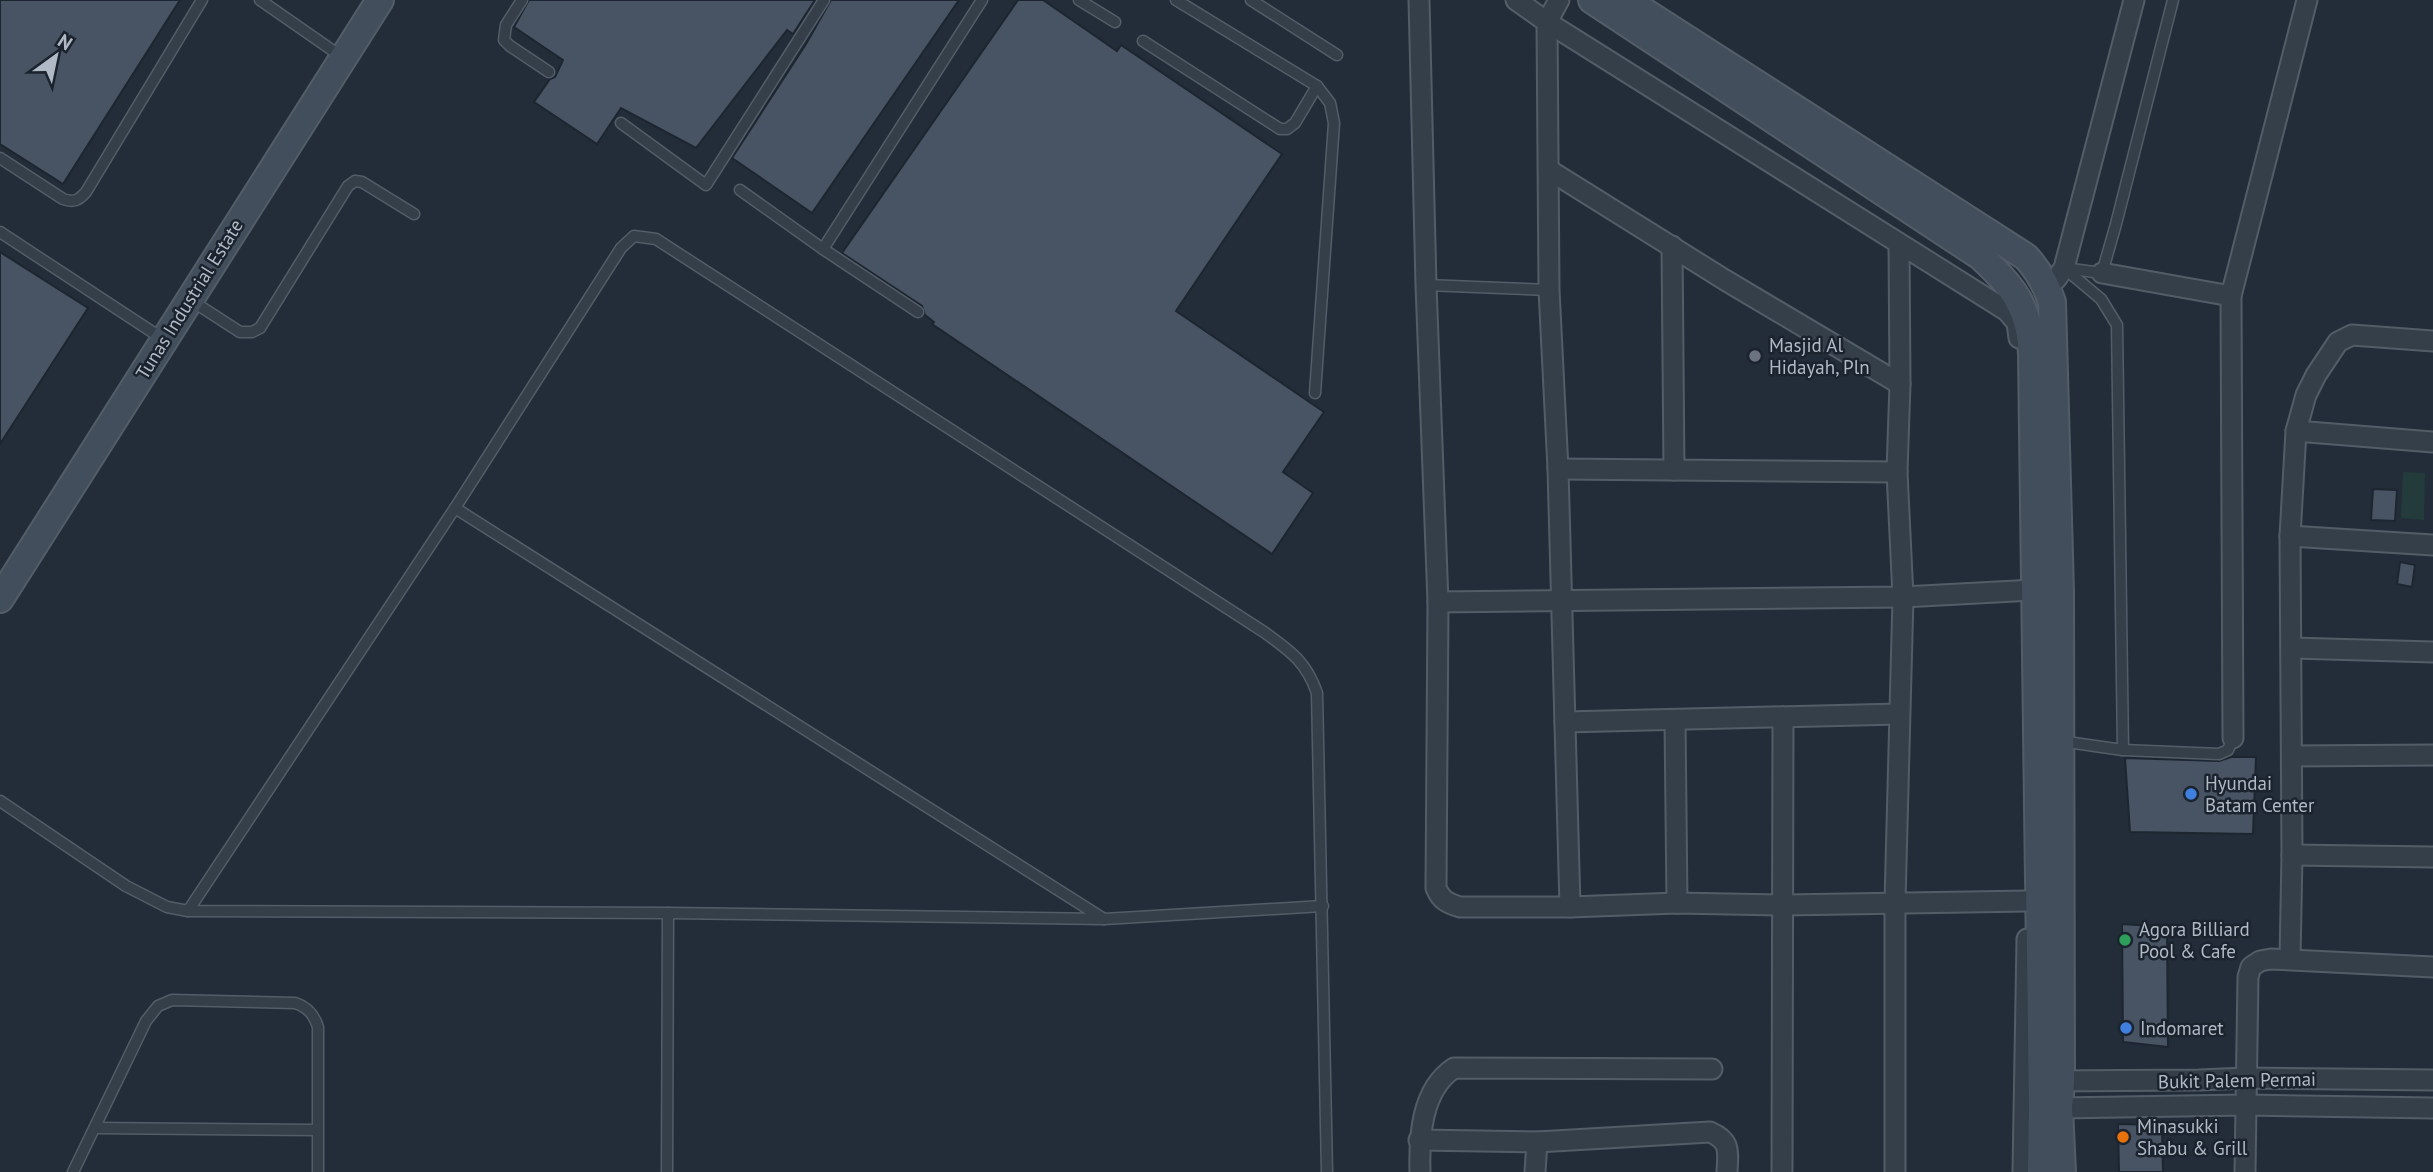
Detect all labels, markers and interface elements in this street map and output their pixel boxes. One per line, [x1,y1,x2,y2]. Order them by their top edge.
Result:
north arrow [21,21,91,91]
text: N [53,28,77,55]
street label: Tunas Industrial Estate [130,215,248,383]
place label: Masjid Al Hidayah, Pln [1769,333,1870,379]
marker: Masjid Al Hidayah, Pln [1747,348,1763,364]
place label: Hyundai Batam Center [2205,771,2315,817]
marker: Hyundai Batam Center [2183,786,2199,802]
place label: Agora Billiard Pool & Cafe [2139,917,2250,963]
marker: Agora Billiard Pool & Cafe [2117,932,2133,948]
place label: Indomaret [2140,1016,2224,1040]
marker: Indomaret [2118,1020,2134,1036]
street label: Bukit Palem Permai [2158,1067,2316,1093]
place label: Minasukki Shabu & Grill [2137,1114,2248,1160]
marker: Minasukki Shabu & Grill [2115,1129,2131,1145]

